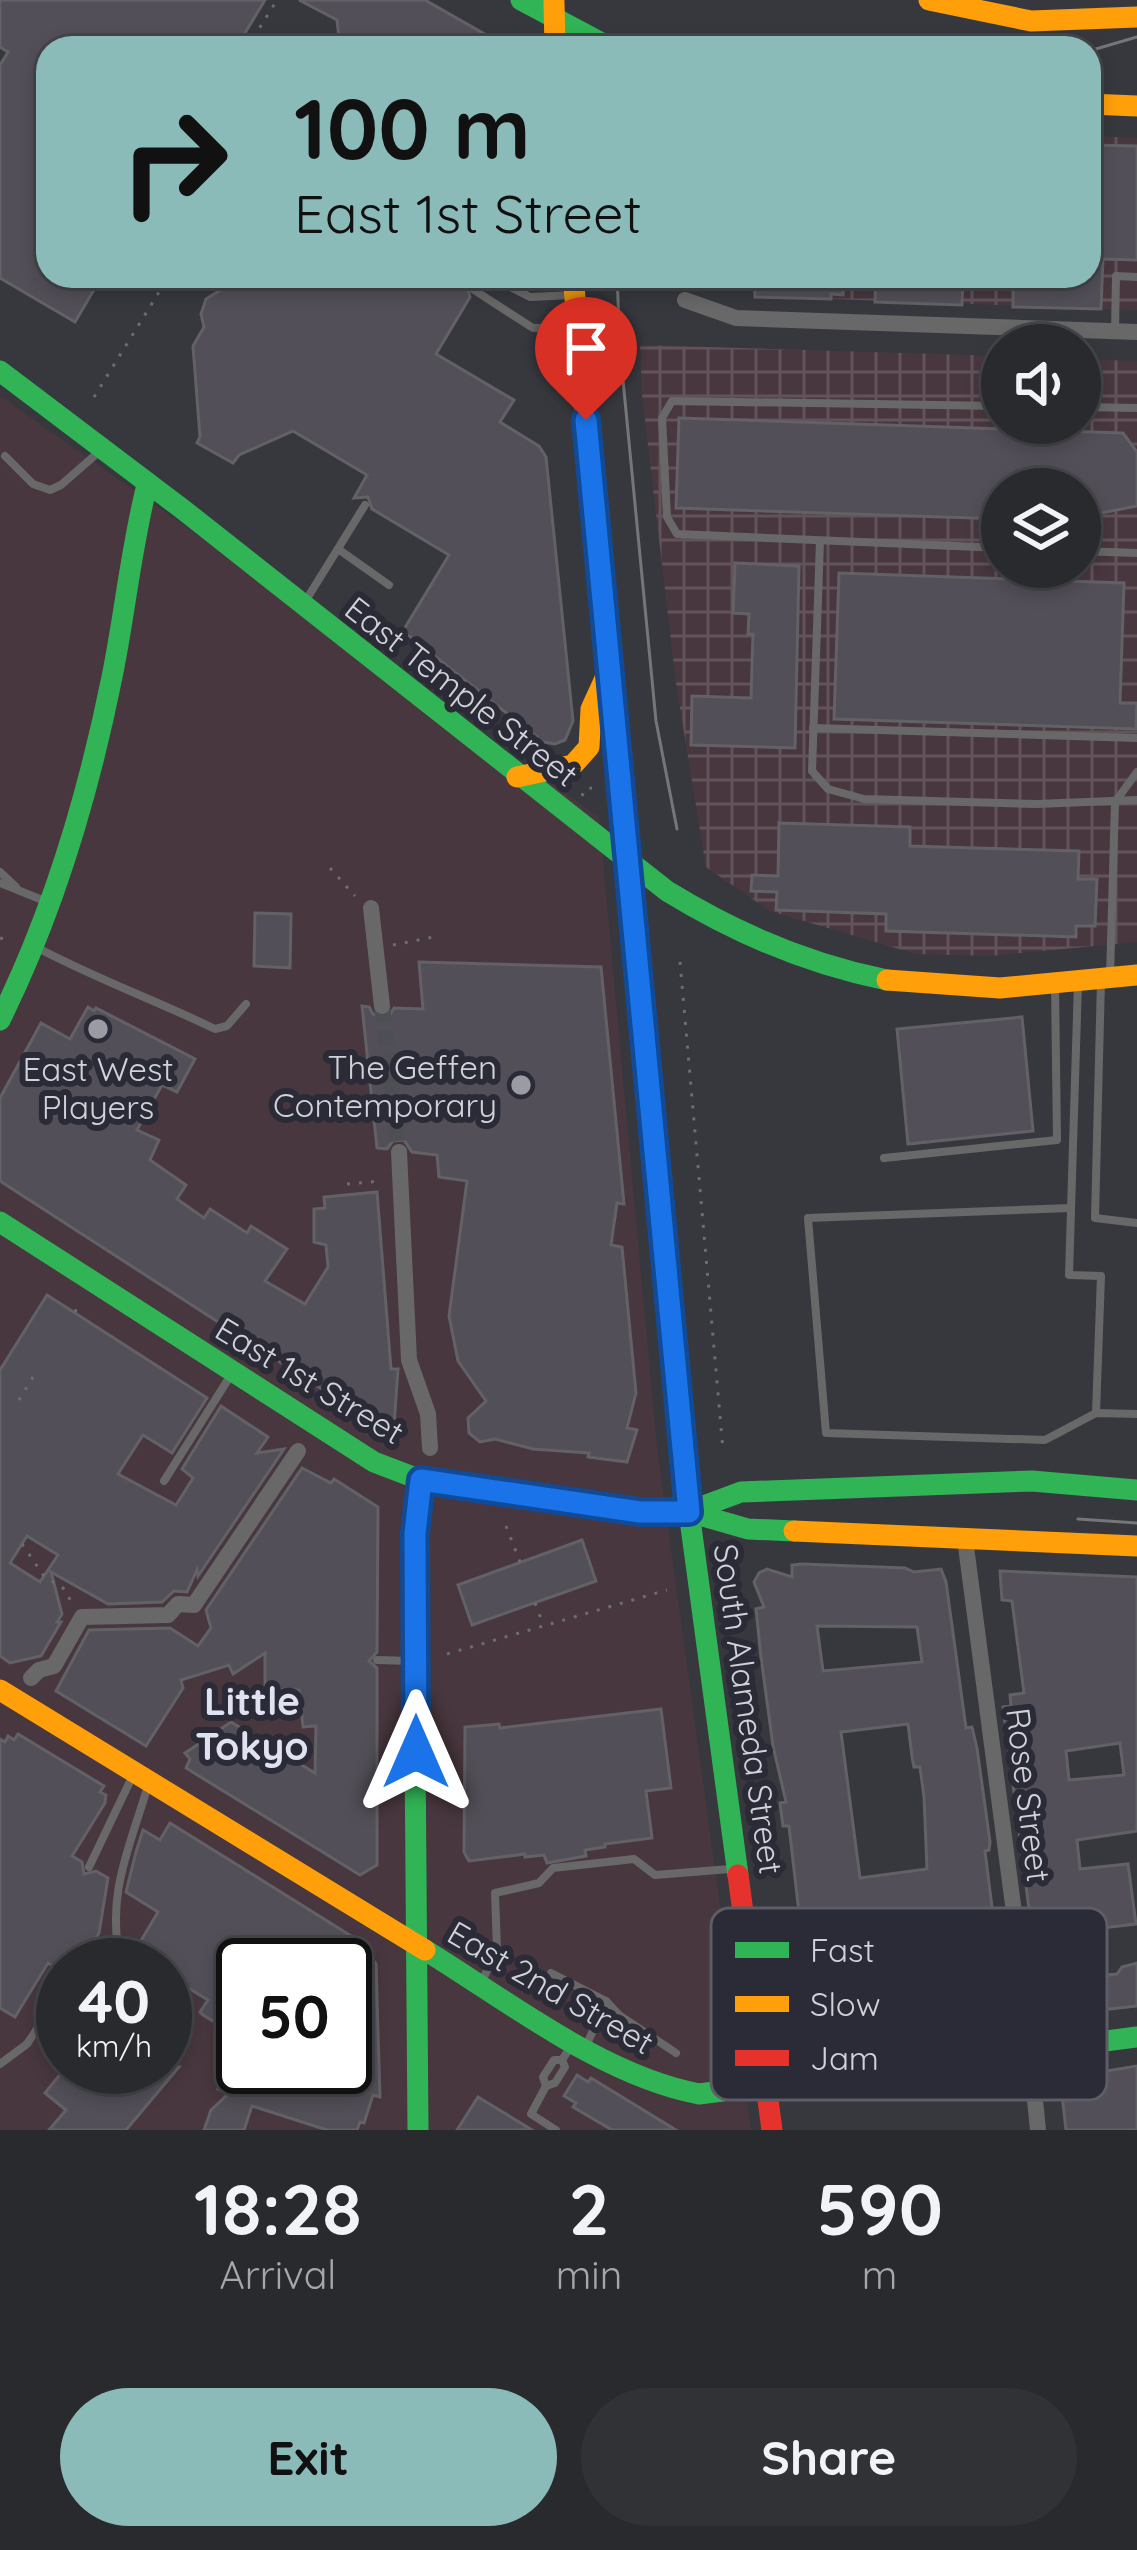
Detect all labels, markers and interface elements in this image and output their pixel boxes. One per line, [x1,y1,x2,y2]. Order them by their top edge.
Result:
text: 100 m [294,75,531,180]
icon: right [96,84,252,240]
text: East 1st Street [294,179,642,247]
pin [535,297,637,420]
icon: arrive [553,315,619,381]
map controls [981,324,1101,588]
button: sound [981,324,1101,444]
button: layers [981,468,1101,588]
street label: East Temple Street [337,587,587,795]
marker: East West Players [85,1016,111,1042]
place label: The Geffen Contemporary [273,1046,497,1125]
place label: East West Players [22,1048,174,1127]
marker: The Geffen Contemporary [508,1072,534,1098]
street label: East 1st Street [208,1308,412,1452]
street label: South Alameda Street [706,1541,792,1877]
district label: Little Tokyo [195,1676,309,1770]
position arrow [353,1689,479,1815]
street label: Rose Street [998,1706,1060,1884]
legend [711,1908,1107,2100]
street label: East 2nd Street [441,1912,661,2062]
text: Fast [810,1929,875,1970]
speed limit sign: 50 [216,1938,372,2094]
text: 40 [78,1963,150,2038]
text: Slow [810,1983,881,2024]
text: km/h [76,2027,152,2065]
text: Jam [810,2037,879,2078]
text: 18:28 [194,2163,362,2253]
text: 2 [568,2163,609,2253]
text: 590 [816,2163,943,2253]
text: Arrival [219,2250,336,2299]
text: min [556,2250,622,2299]
text: m [862,2250,897,2299]
button: Exit [60,2388,557,2526]
button: Share [581,2388,1077,2526]

